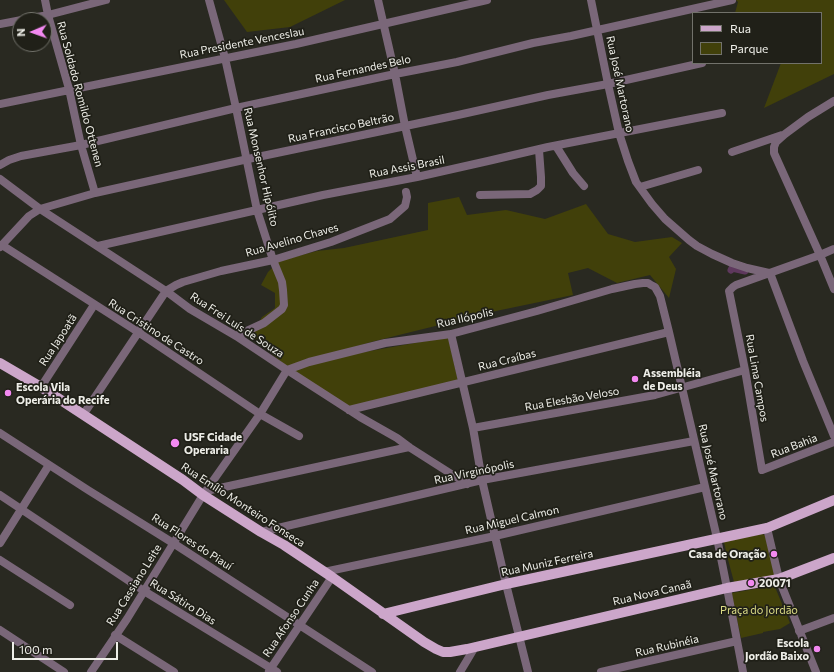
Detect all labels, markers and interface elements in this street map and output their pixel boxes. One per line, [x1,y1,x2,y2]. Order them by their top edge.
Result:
north arrow [12,12,52,52]
legend [692,12,822,64]
street label: Rua Soldado Romildo Ottenen [54,20,106,168]
text: Rua [730,21,751,35]
street label: Rua Presidente Venceslau [179,24,305,62]
text: N [14,28,27,37]
street label: Rua José Martorano [603,35,637,133]
text: Parque [730,41,768,55]
street label: Rua Fernandes Belo [314,52,412,86]
street label: Rua Monsenhor Hipólito [241,106,281,228]
street label: Rua Francisco Beltrão [287,110,395,146]
street label: Rua Assis Brasil [368,153,446,181]
street label: Rua Avelino Chaves [244,220,340,260]
street label: Rua Frei Luís de Souza [188,290,286,360]
street label: Rua Cristino de Castro [106,296,206,368]
street label: Rua Ilópolis [436,305,494,331]
street label: Rua Japoatã [36,312,80,368]
street label: Rua Lima Campos [743,333,771,423]
street label: Rua Craíbas [477,346,537,374]
place label: Assembléia de Deus [643,366,701,392]
marker: Assembléia de Deus [630,374,640,384]
place label: Escola Vila Operária do Recife [16,380,110,406]
street label: Rua Elesbão Veloso [524,384,620,414]
marker: Escola Vila Operária do Recife [3,388,13,398]
street label: Rua José Martorano [696,423,730,521]
place label: USF Cidade Operaria [184,430,242,456]
street label: Rua Bahia [769,431,819,461]
marker: USF Cidade Operaria [169,437,181,449]
street label: Rua Virginópolis [433,457,515,487]
street label: Rua Emílio Monteiro Fonseca [179,460,307,550]
street label: Rua Miguel Calmon [464,503,560,537]
street label: Rua Flores do Piauí [149,511,235,573]
street label: Rua Cassiano Leite [104,542,164,628]
street label: Rua Muniz Ferreira [500,547,594,579]
place label: Casa de Oração [689,547,766,561]
marker: Casa de Oração [769,549,779,559]
street label: Rua Sátiro Dias [148,576,218,628]
street label: Rua Afonso Cunha [260,576,322,660]
place label: 20071 [759,576,791,590]
street label: Rua Nova Canaã [611,578,693,608]
marker: 20071 [746,578,756,588]
park label: Praça do Jordão [720,603,798,617]
street label: Rua Rubinéia [634,632,700,660]
scale bar [14,634,120,660]
place label: Escola Jordão Baixo [745,636,809,662]
text: 100 m [19,642,53,656]
marker: Escola Jordão Baixo [812,644,822,654]

